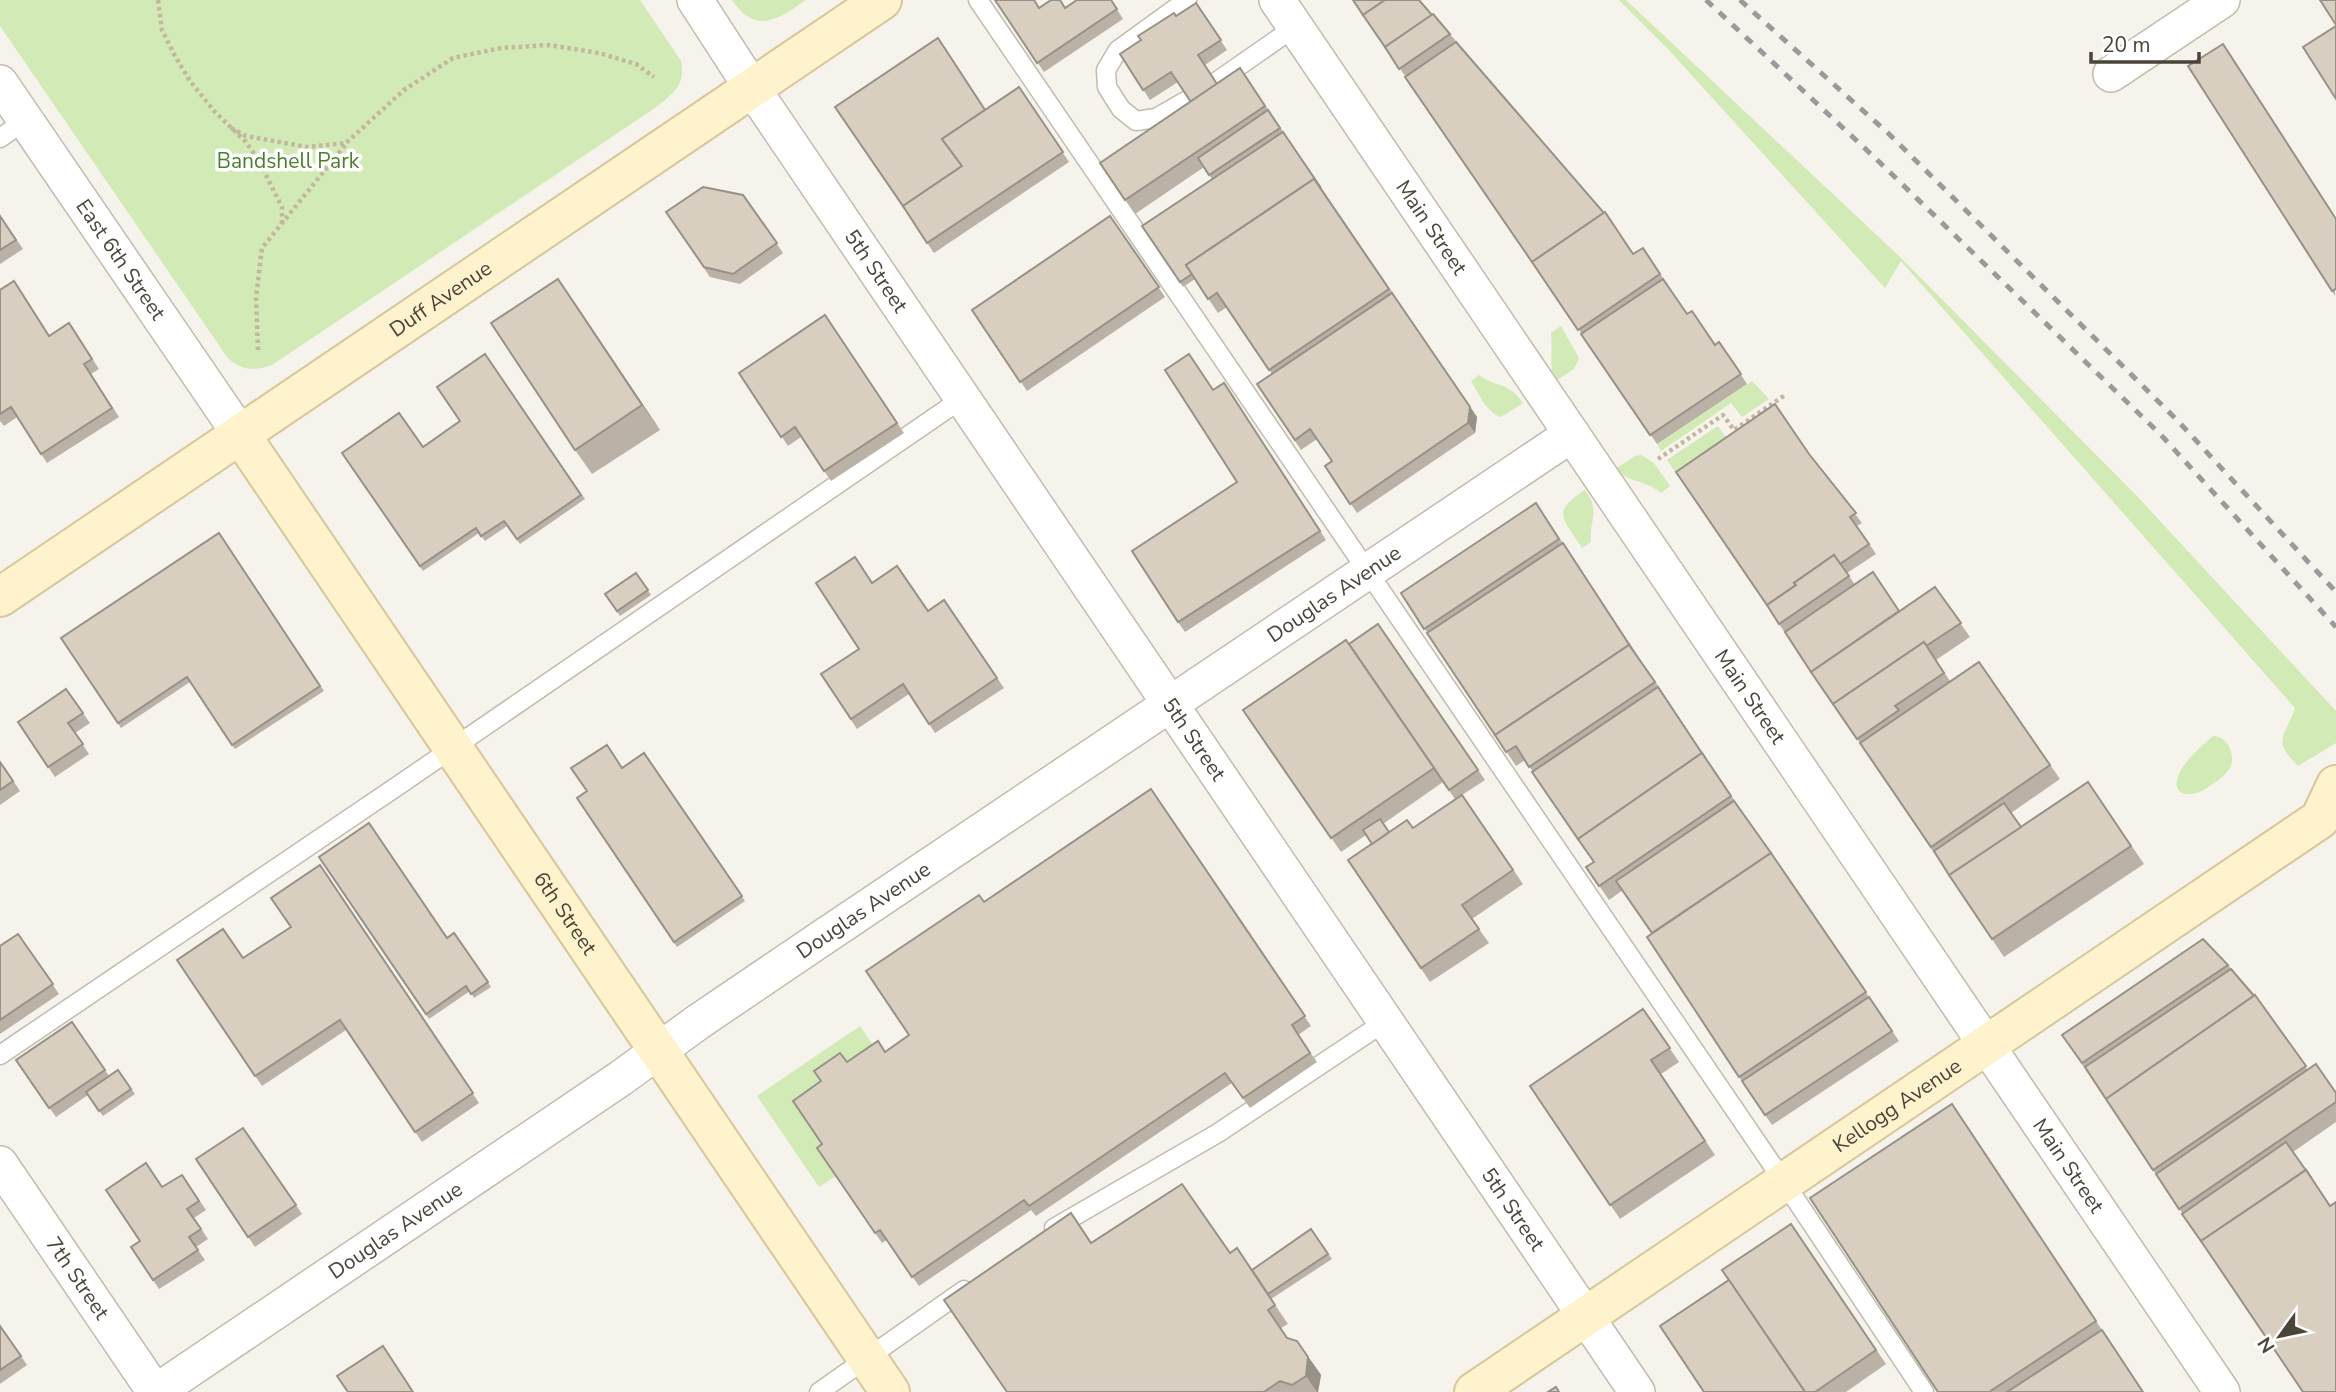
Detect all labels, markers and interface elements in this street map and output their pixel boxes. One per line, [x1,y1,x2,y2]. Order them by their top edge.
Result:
scale bar [2091,21,2200,65]
text: 20 m [2102,31,2151,59]
park label: Bandshell Park [217,147,360,175]
street label: Main Street [1389,175,1474,281]
street label: East 6th Street [70,194,172,326]
street label: 5th Street [838,224,915,319]
street label: Duff Avenue [384,254,497,343]
street label: Douglas Avenue [1262,539,1407,649]
street label: Main Street [1708,644,1792,750]
street label: 5th Street [1156,692,1233,787]
street label: Douglas Avenue [791,855,936,965]
street label: 6th Street [527,866,604,961]
street label: Kellogg Avenue [1827,1052,1967,1159]
street label: Main Street [2026,1113,2111,1219]
street label: 5th Street [1475,1162,1552,1257]
street label: Douglas Avenue [323,1175,468,1285]
street label: 7th Street [39,1231,116,1326]
north arrow [2245,1301,2315,1371]
text: N [2252,1332,2281,1358]

